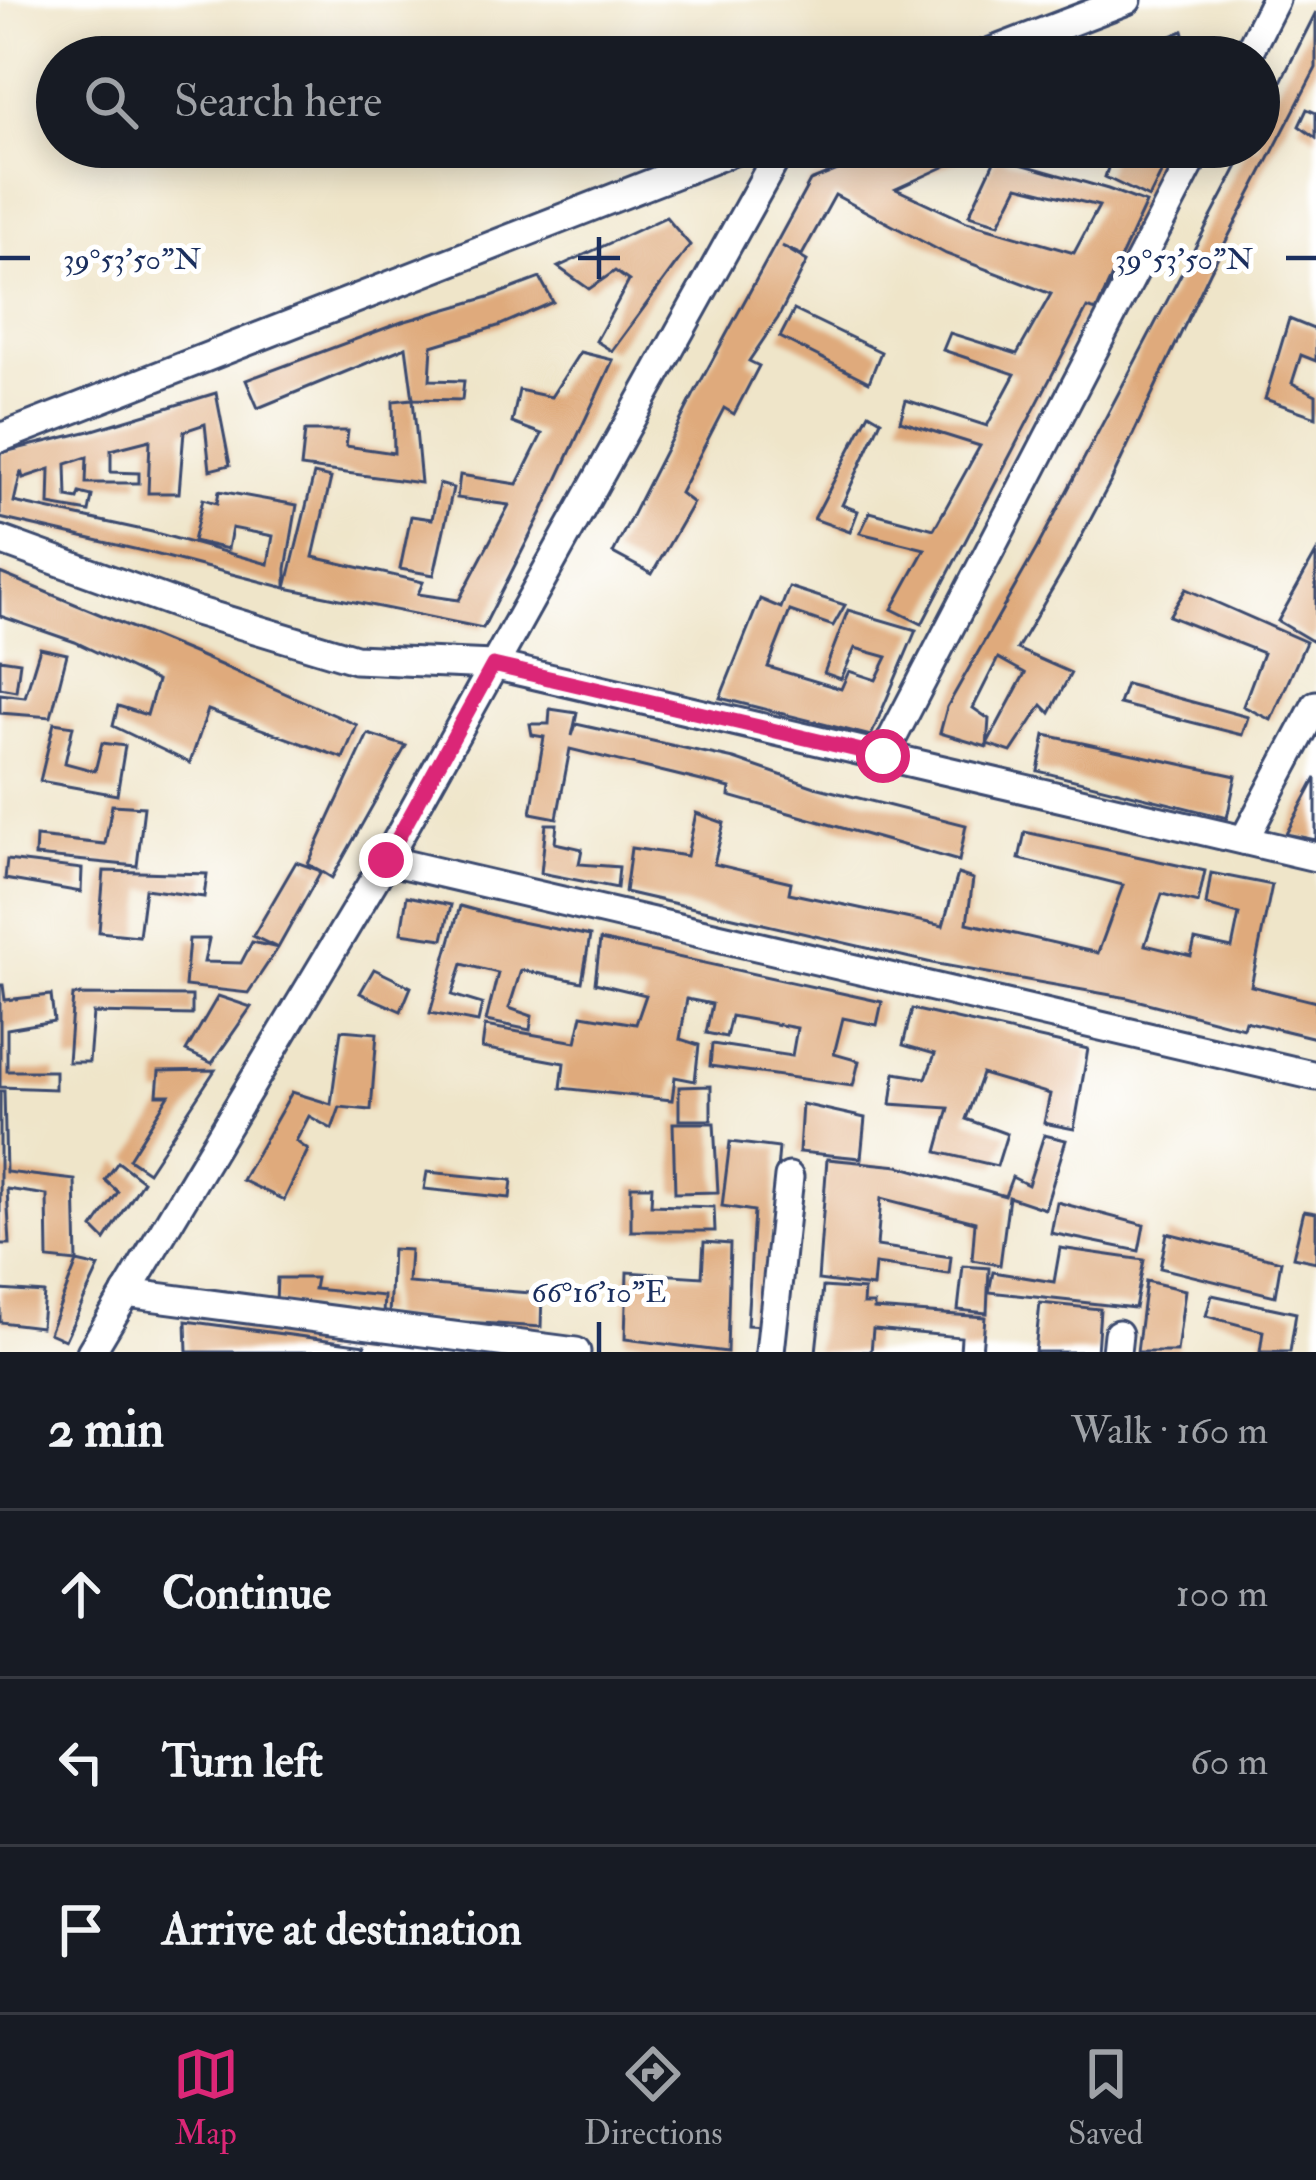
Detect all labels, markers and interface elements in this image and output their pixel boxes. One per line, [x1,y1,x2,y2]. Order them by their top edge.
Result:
search box [36,36,1280,168]
icon: search [78,69,144,135]
text: Search here [174,74,382,130]
text: 39°53'50"N [63,241,201,278]
text: 39°53'50"N [1115,241,1253,278]
route start [856,729,910,783]
route end [359,833,413,887]
text: 66°16'10"E [532,1274,666,1311]
text: 2 min [48,1398,164,1462]
text: Walk · 160 m [1071,1406,1268,1455]
icon: ahead [48,1561,114,1627]
text: Continue [162,1566,331,1622]
text: 100 m [1176,1569,1268,1618]
icon: left [48,1729,114,1795]
text: Turn left [162,1734,323,1790]
text: 60 m [1190,1737,1268,1786]
icon: arrive [48,1897,114,1963]
text: Arrive at destination [162,1902,522,1958]
tab: Map [173,2041,239,2154]
tab: Directions [584,2041,723,2154]
tab: Saved [1068,2041,1143,2154]

